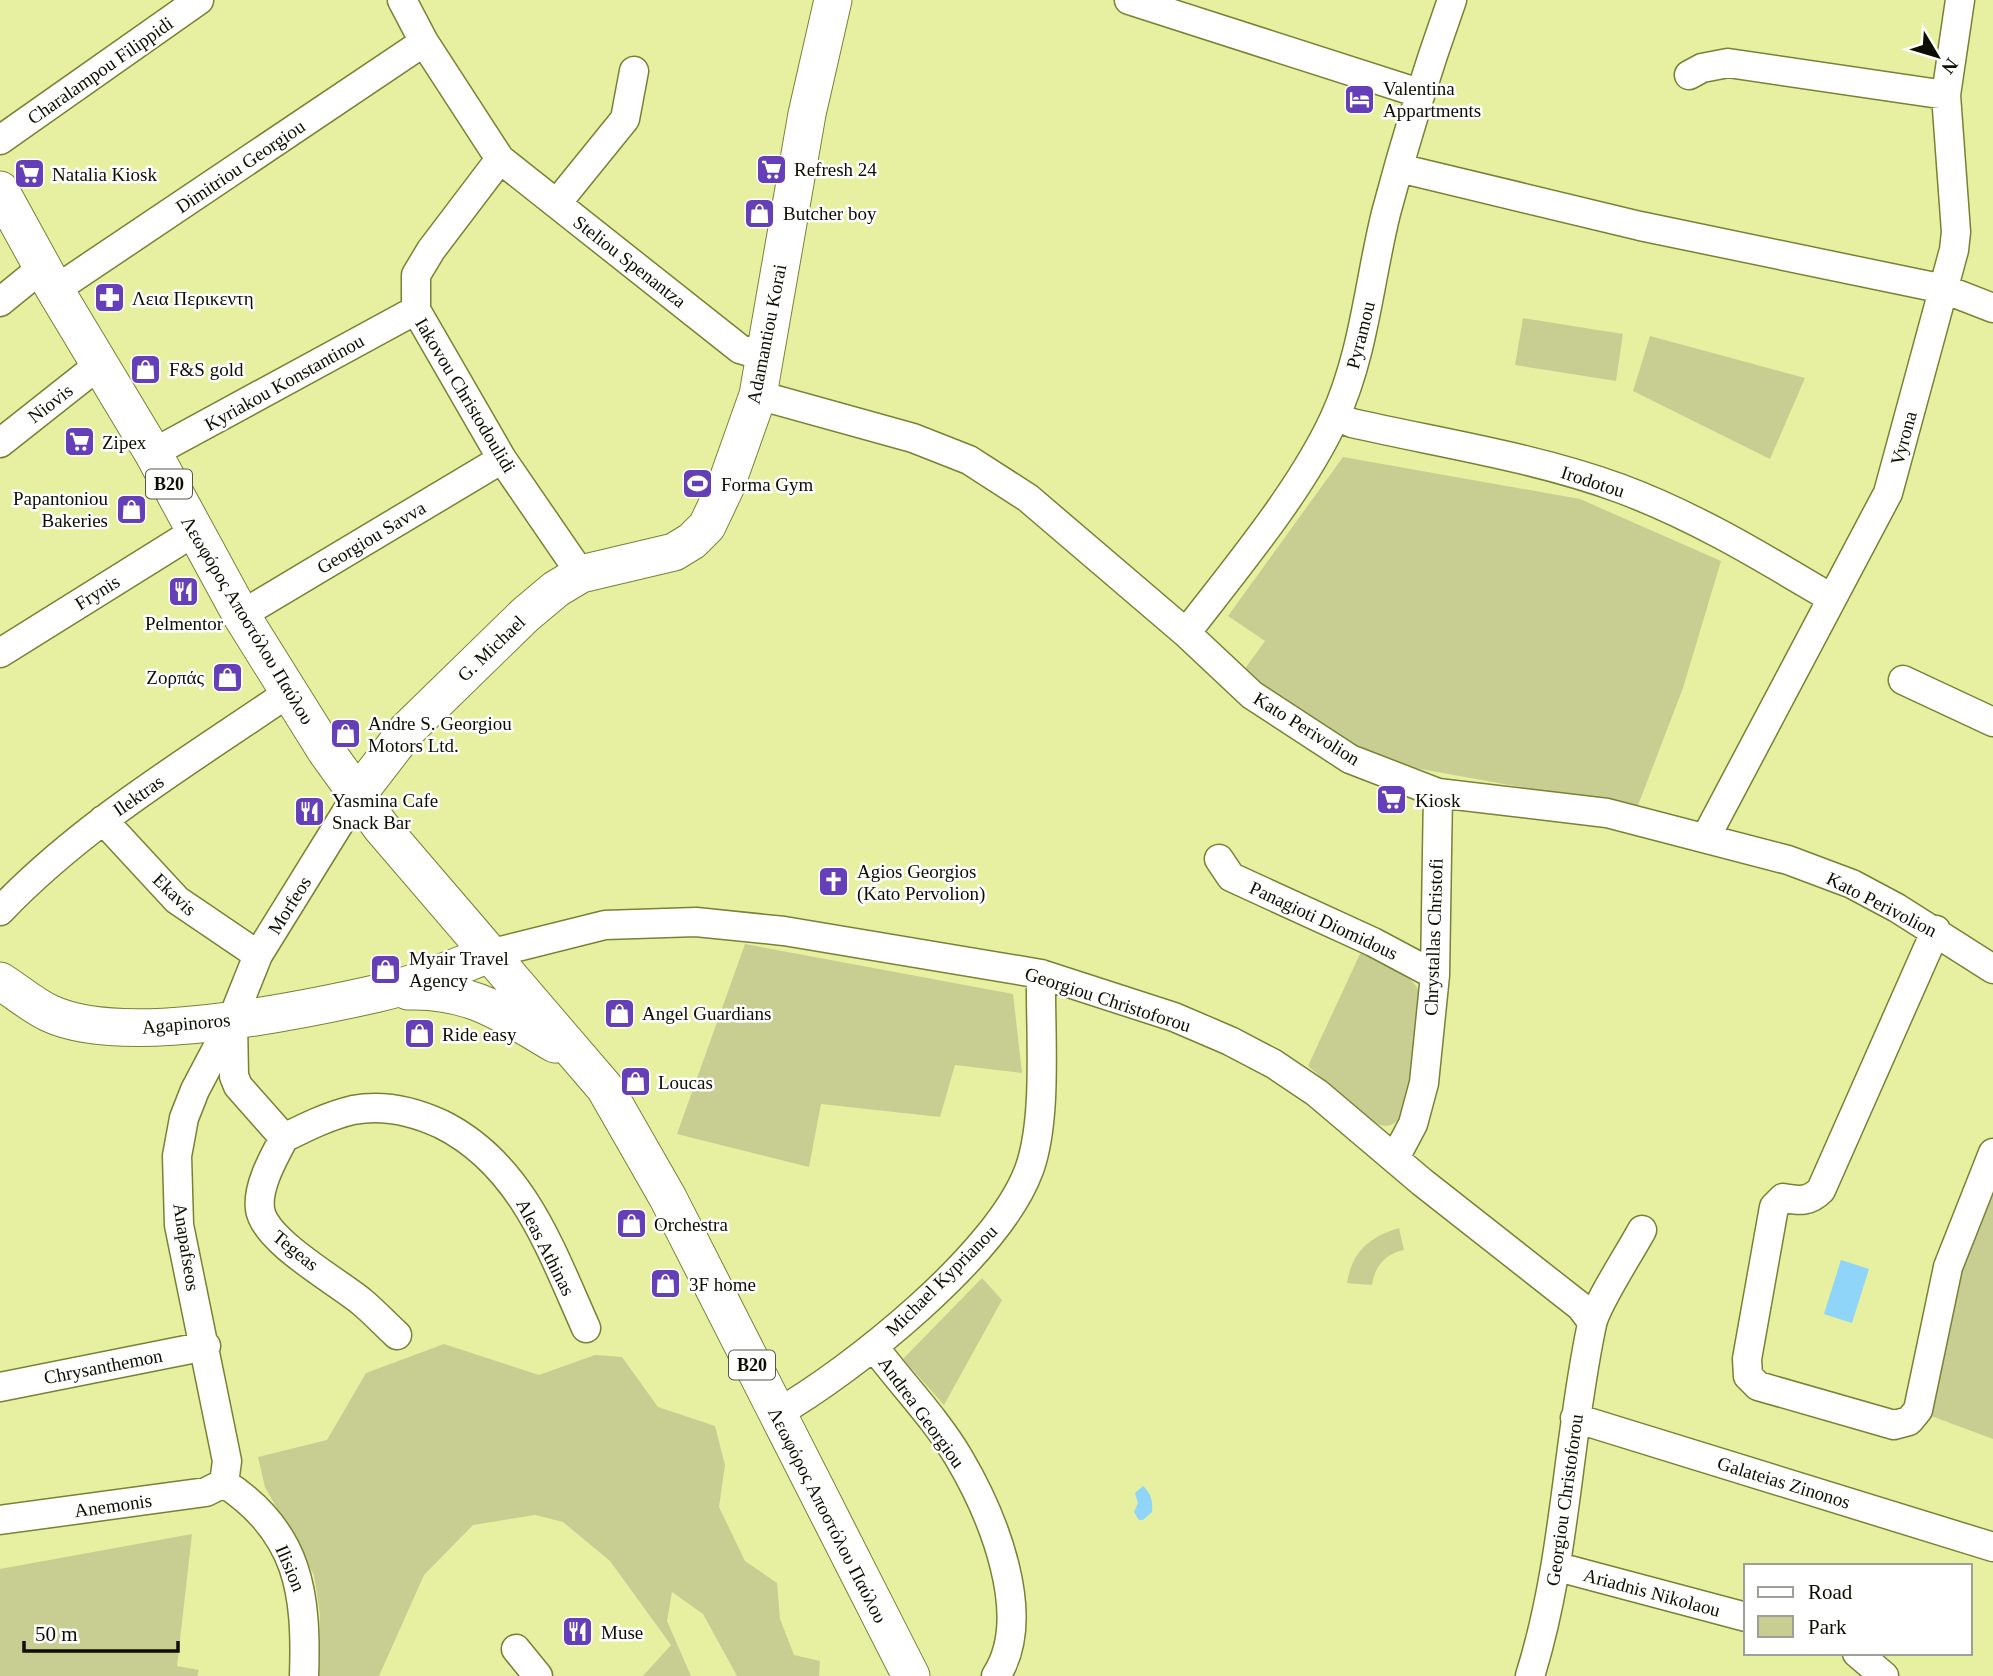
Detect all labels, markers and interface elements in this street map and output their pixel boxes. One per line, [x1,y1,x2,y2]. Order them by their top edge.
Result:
street label: Charalampou Filippidi [24,12,177,129]
north arrow [1902,21,1972,91]
text: N [1937,54,1963,78]
place label: Valentina Appartments [1383,78,1481,121]
hotel icon: Valentina Appartments [1343,82,1377,116]
street label: Dimitriou Georgiou [172,115,309,217]
supermarket icon: Refresh 24 [754,152,788,186]
supermarket icon: Natalia Kiosk [12,157,46,191]
place label: Refresh 24 [794,159,877,180]
place label: Natalia Kiosk [52,164,158,185]
shop icon: Butcher boy [743,196,777,230]
place label: Butcher boy [783,203,877,224]
street label: Steliou Spenantza [569,211,690,312]
street label: Adamantiou Korai [743,262,790,406]
pharmacy icon: Λεια Περικεντη [92,281,126,315]
place label: Λεια Περικεντη [132,288,254,309]
street label: Pyramou [1342,299,1379,371]
street label: Iakovou Christodoulidi [411,314,520,476]
street label: Kyriakou Konstantinou [201,330,368,435]
shop icon: F&S gold [129,352,163,386]
place label: F&S gold [169,359,244,380]
street label: Niovis [24,380,77,427]
street label: Vyrona [1886,408,1921,467]
supermarket icon: Zipex [62,425,96,459]
place label: Zipex [102,432,147,453]
street label: Irodotou [1558,461,1628,502]
sports icon: Forma Gym [681,467,715,501]
road number: B20 [146,470,192,498]
place label: Forma Gym [721,474,814,495]
place label: Papantoniou Bakeries [13,488,108,531]
shop icon: Papantoniou Bakeries [114,492,148,526]
street label: Georgiou Savva [313,497,430,578]
street label: Λεωφόρος Αποστόλου Παύλου [177,512,318,728]
street label: Frynis [71,571,123,614]
restaurant icon: Pelmentor [167,575,201,609]
street label: G. Michael [453,611,529,686]
place label: Pelmentor [145,613,224,634]
shop icon: Ζορπάς [210,660,244,694]
place label: Ζορπάς [146,667,204,688]
street label: Kato Perivolion [1250,687,1364,770]
place label: Andre S. Georgiou Motors Ltd. [368,713,512,756]
shop icon: Andre S. Georgiou Motors Ltd. [328,717,362,751]
street label: Ilektras [109,770,168,820]
supermarket icon: Kiosk [1375,783,1409,817]
place label: Yasmina Cafe Snack Bar [332,790,438,833]
place label: Kiosk [1415,790,1461,811]
restaurant icon: Yasmina Cafe Snack Bar [292,794,326,828]
street label: Chrystallas Christofi [1420,858,1447,1016]
place label: Agios Georgios (Kato Pervolion) [857,861,985,905]
church icon: Agios Georgios (Kato Pervolion) [817,865,851,899]
street label: Kato Perivolion [1823,868,1941,941]
street label: Ekavis [149,869,201,920]
street label: Morfeos [263,872,315,938]
street label: Panagioti Diomidous [1246,877,1401,964]
place label: Myair Travel Agency [409,948,509,991]
shop icon: Myair Travel Agency [369,952,403,986]
street label: Georgiou Christoforou [1022,963,1194,1036]
shop icon: Angel Guardians [602,996,636,1030]
place label: Angel Guardians [642,1003,771,1024]
street label: Agapinoros [141,1009,231,1038]
shop icon: Ride easy [402,1017,436,1051]
place label: Ride easy [442,1024,517,1045]
shop icon: Loucas [618,1065,652,1099]
place label: Loucas [658,1072,713,1093]
street label: Aleas Athinas [512,1195,579,1299]
street label: Anapafseos [169,1202,204,1292]
shop icon: Orchestra [614,1207,648,1241]
place label: Orchestra [654,1214,728,1235]
street label: Michael Kyprianou [882,1220,1002,1340]
street label: Tegeas [269,1226,323,1275]
shop icon: 3F home [649,1267,683,1301]
place label: 3F home [689,1274,756,1295]
street label: Chrysanthemon [42,1345,165,1388]
road number: B20 [729,1350,775,1380]
street label: Andrea Georgiou [874,1353,969,1472]
street label: Λεωφόρος Αποστόλου Παύλου [764,1404,891,1627]
street label: Georgiou Christoforou [1542,1412,1587,1587]
street label: Galateias Zinonos [1715,1452,1853,1513]
street label: Anemonis [73,1490,153,1521]
street label: Ilision [271,1542,310,1595]
street label: Ariadnis Nikolaou [1581,1564,1723,1621]
legend [1744,1564,1972,1655]
text: Road [1808,1580,1853,1604]
scale bar [24,1610,178,1654]
restaurant icon: Muse [561,1615,595,1649]
text: Park [1808,1615,1847,1639]
text: 50 m [35,1622,78,1646]
place label: Muse [601,1622,643,1643]

